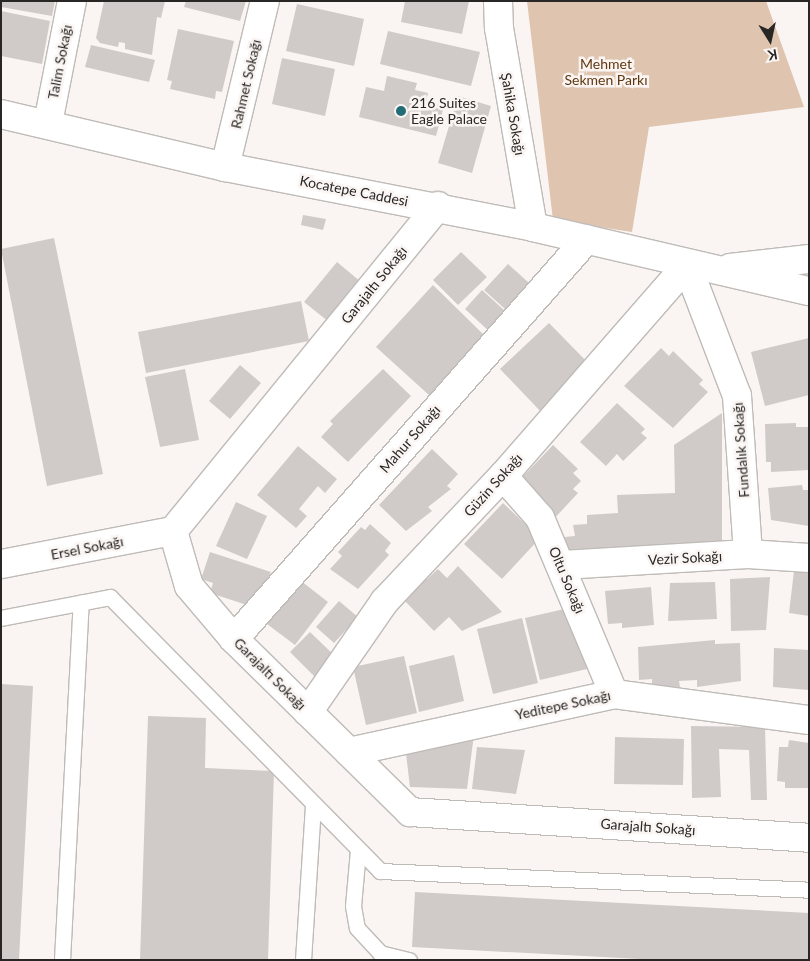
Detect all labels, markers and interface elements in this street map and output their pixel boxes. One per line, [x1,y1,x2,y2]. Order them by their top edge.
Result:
north arrow [745,15,795,65]
street label: Talim Sokağı [45,23,75,101]
street label: Rahmet Sokağı [228,38,264,130]
text: K [766,46,779,64]
park label: Mehmet Sekmen Parkı [564,56,648,88]
street label: Şahika Sokağı [497,71,529,157]
place label: 216 Suites Eagle Palace [411,95,487,128]
marker: 216 Suites Eagle Palace [395,105,407,117]
street label: Kocatepe Caddesi [298,172,410,210]
street label: Garajaltı Sokağı [338,243,410,327]
street label: Mahur Sokağı [376,402,444,476]
street label: Fundalık Sokağı [729,402,753,498]
street label: Güzin Sokağı [460,450,526,520]
street label: Ersel Sokağı [49,533,125,563]
street label: Oltu Sokağı [545,544,589,616]
street label: Vezir Sokağı [647,548,723,568]
street label: Garajaltı Sokağı [230,634,310,714]
street label: Yeditepe Sokağı [514,687,612,723]
street label: Garajaltı Sokağı [600,815,696,839]

